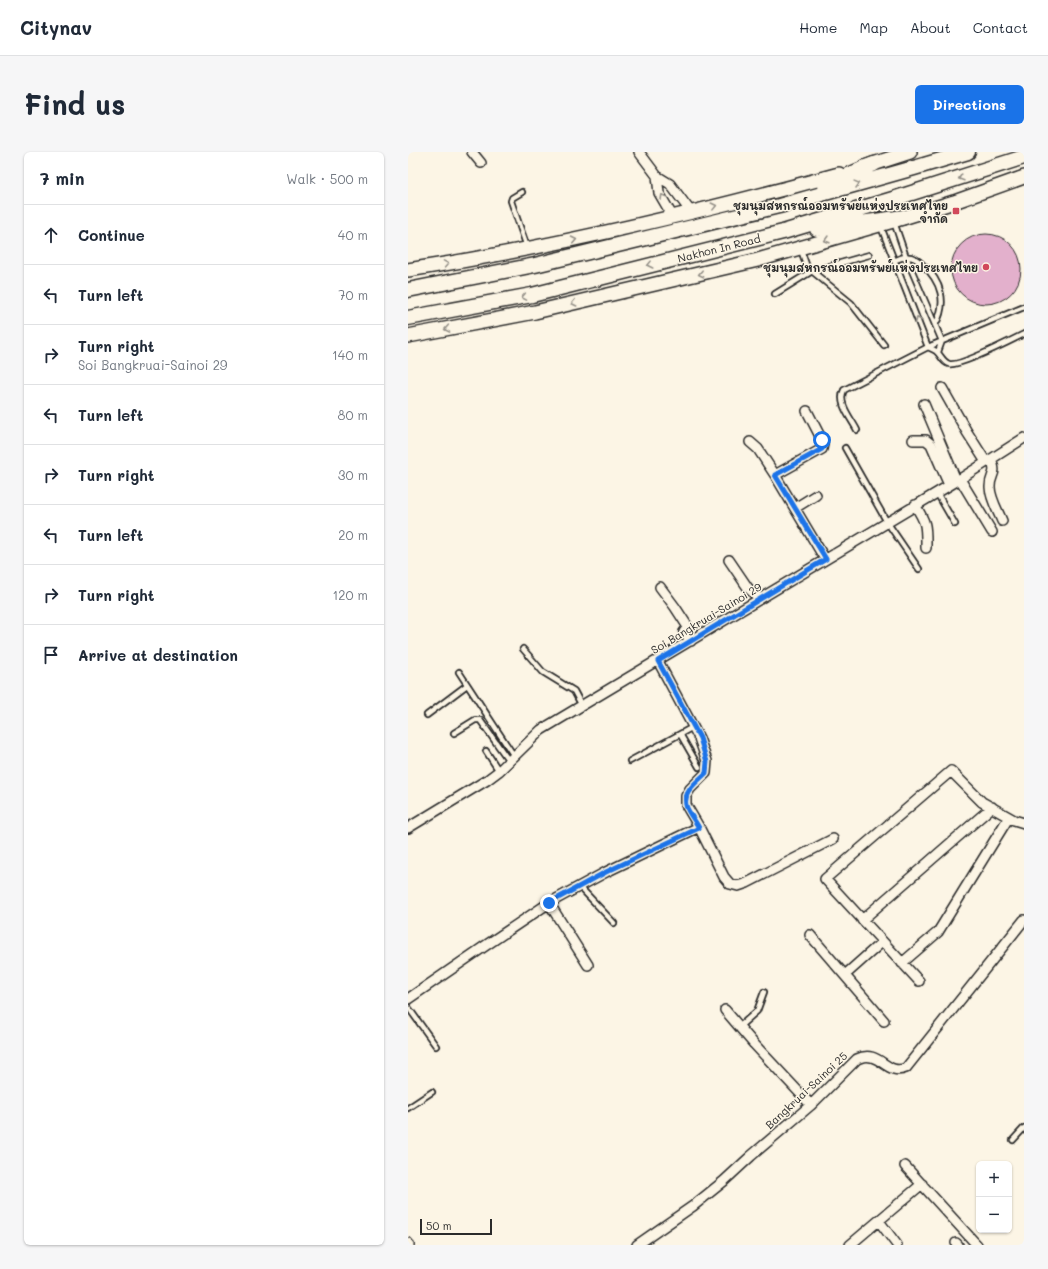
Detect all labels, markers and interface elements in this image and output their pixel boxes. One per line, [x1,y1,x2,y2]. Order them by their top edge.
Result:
text: Citynav [20,15,92,40]
text: Home [799,18,837,37]
text: Map [859,18,888,37]
text: About [910,18,951,37]
text: Contact [973,18,1028,37]
button: Directions [915,85,1024,124]
text: Find us [24,86,125,122]
text: 7 min [40,167,85,189]
text: Walk · 500 m [286,170,368,187]
one-way arrow [958,173,965,181]
one-way arrow [853,180,860,189]
one-way arrow [660,194,667,201]
place label: ชุมนุมสหกรณ์ออมทรัพย์แห่งประเทศไทย จำกัด [733,196,948,226]
one-way arrow [711,203,717,211]
marker: ชุมนุมสหกรณ์ออมทรัพย์แห่งประเทศไทย จำกัด [951,206,961,216]
icon: ahead [40,224,62,246]
text: Continue [78,225,145,245]
text: 40 m [338,226,368,243]
street label: Nakhon In Road [676,230,762,266]
one-way arrow [823,235,830,244]
one-way arrow [571,236,577,244]
place label: ชุมนุมสหกรณ์ออมทรัพย์แห่งประเทศไทย [763,258,978,278]
one-way arrow [443,260,450,269]
one-way arrow [647,261,653,269]
marker: ชุมนุมสหกรณ์ออมทรัพย์แห่งประเทศไทย [981,262,991,272]
one-way arrow [698,269,704,277]
icon: left [40,284,62,306]
text: Turn left [78,285,143,305]
text: 70 m [338,286,368,303]
one-way arrow [521,292,527,300]
one-way arrow [571,299,578,307]
one-way arrow [914,317,922,324]
one-way arrow [444,324,450,332]
text: Turn right [78,336,155,356]
icon: right [40,344,62,366]
text: 140 m [332,346,368,363]
text: Soi Bangkruai-Sainoi 29 [78,356,228,373]
icon: left [40,404,62,426]
text: Turn left [78,405,143,425]
text: 80 m [338,406,368,423]
route start [813,431,831,449]
icon: right [40,464,62,486]
text: Turn right [78,465,155,485]
text: 30 m [338,466,368,483]
icon: left [40,524,62,546]
text: Turn left [78,525,143,545]
text: 20 m [338,526,368,543]
street label: Soi Bangkruai-Sainoi 29 [648,579,765,657]
icon: right [40,584,62,606]
text: Turn right [78,585,155,605]
text: 120 m [332,586,368,603]
icon: arrive [40,644,62,666]
text: Arrive at destination [78,645,238,665]
route end [540,894,558,912]
street label: Bangkruai-Sainoi 25 [762,1048,850,1132]
map controls [976,1161,1012,1233]
button: + [976,1161,1012,1197]
button: − [976,1197,1012,1233]
scale bar [420,1217,492,1236]
text: 50 m [426,1218,452,1233]

